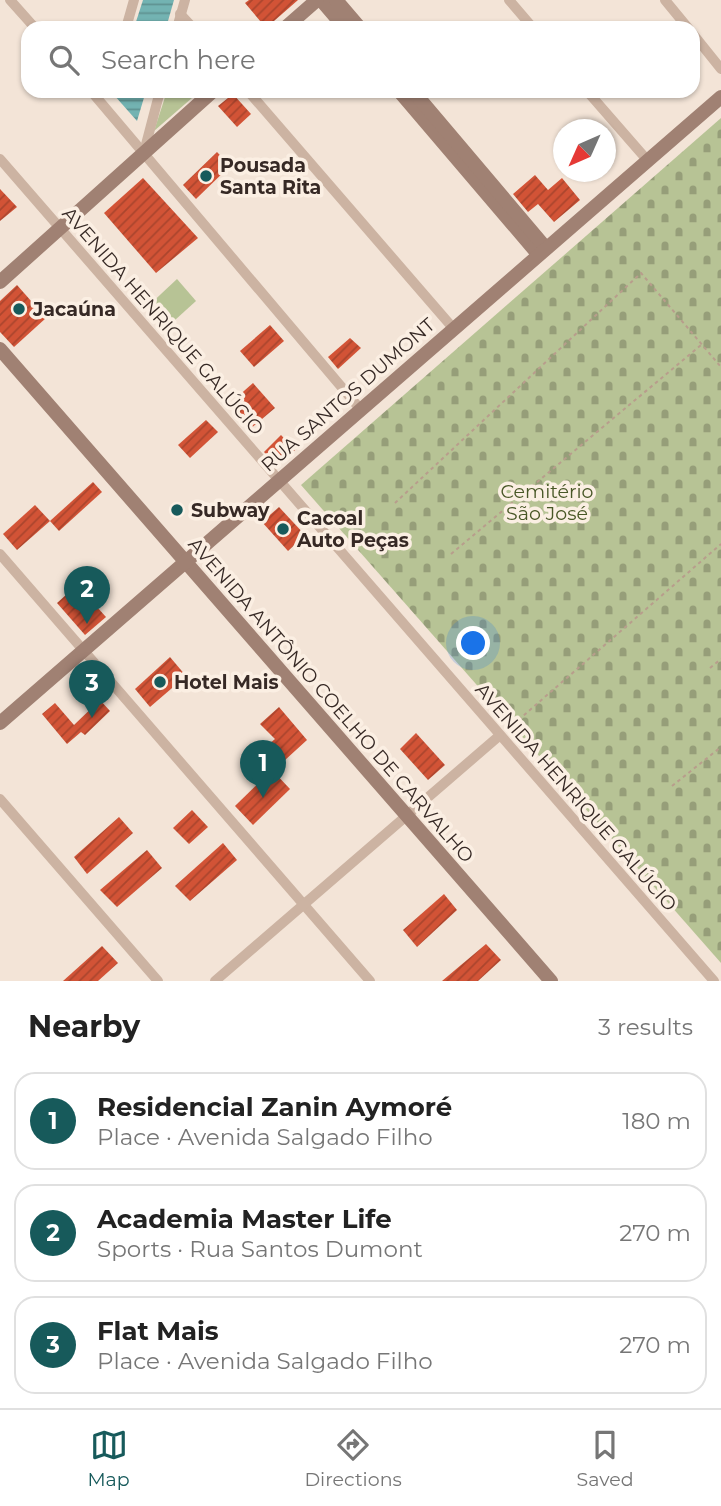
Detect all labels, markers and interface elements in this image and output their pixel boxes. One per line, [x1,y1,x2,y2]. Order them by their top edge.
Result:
search box [21,21,700,98]
icon: search [45,41,83,79]
text: Search here [101,44,256,76]
north arrow [553,119,616,182]
place label: Pousada Santa Rita [220,154,321,199]
marker: Pousada Santa Rita [198,168,214,184]
street label: AVENIDA HENRIQUE GALÚCIO [58,202,268,440]
place label: Jacaúna [32,298,116,321]
marker: Jacaúna [11,301,27,317]
street label: RUA SANTOS DUMONT [257,313,440,477]
park label: Cemitério São José [501,480,594,525]
place label: Subway [191,499,270,522]
marker: Subway [169,502,185,518]
place label: Cacoal Auto Peças [296,507,409,552]
marker: Cacoal Auto Peças [275,521,291,537]
street label: AVENIDA ANTÔNIO COELHO DE CARVALHO [183,533,479,867]
pin: 2 [64,566,110,624]
your location [456,626,490,660]
pin: 3 [69,660,115,718]
place label: Hotel Mais [174,671,279,694]
marker: Hotel Mais [152,674,168,690]
street label: AVENIDA HENRIQUE GALÚCIO [471,678,681,916]
pin: 1 [240,740,286,798]
text: Nearby [28,1008,140,1045]
text: 3 results [598,1013,693,1041]
text: Residencial Zanin Aymoré [97,1091,452,1123]
text: 1 [48,1107,58,1135]
text: 180 m [622,1107,691,1135]
text: Place · Avenida Salgado Filho [97,1123,433,1151]
text: Academia Master Life [97,1203,392,1235]
text: 2 [46,1219,60,1247]
text: 270 m [619,1219,691,1247]
text: Sports · Rua Santos Dumont [97,1235,423,1263]
text: Flat Mais [97,1315,219,1347]
text: 3 [46,1331,60,1359]
text: 270 m [619,1331,691,1359]
text: Place · Avenida Salgado Filho [97,1347,433,1375]
tab: Map [87,1426,130,1491]
tab: Directions [304,1426,402,1491]
tab: Saved [577,1426,634,1491]

